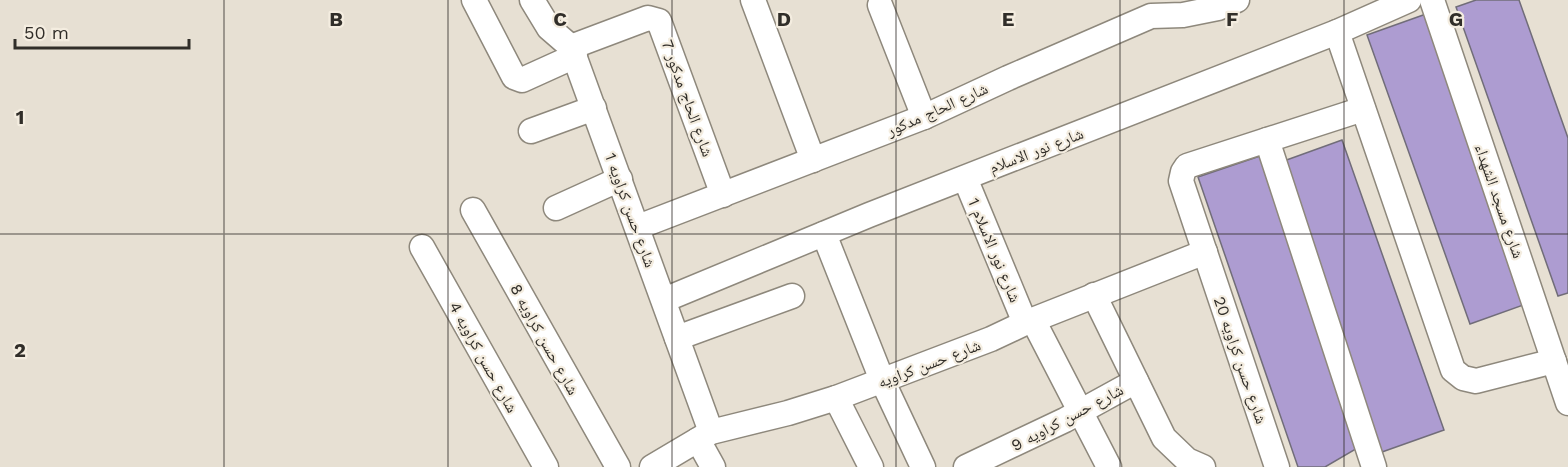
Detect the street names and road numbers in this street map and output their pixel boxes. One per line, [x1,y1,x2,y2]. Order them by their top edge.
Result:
street label: شارع الحاج مدكور 7 [657,37,717,160]
street label: شارع الحاج مدكور [883,79,991,142]
street label: شارع نور الاسلام [986,124,1086,178]
street label: شارع مسجد الشهداء [1470,141,1528,261]
street label: شارع حسن كراويه 1 [600,150,660,270]
street label: شارع نور الاسلام 1 [963,195,1025,306]
street label: شارع حسن كراويه 8 [505,280,583,399]
street label: شارع حسن كراويه 20 [1209,294,1271,427]
street label: شارع حسن كراويه 4 [444,298,522,416]
street label: شارع حسن كراويه [875,335,984,393]
street label: شارع حسن كراويه 9 [1008,380,1127,456]

